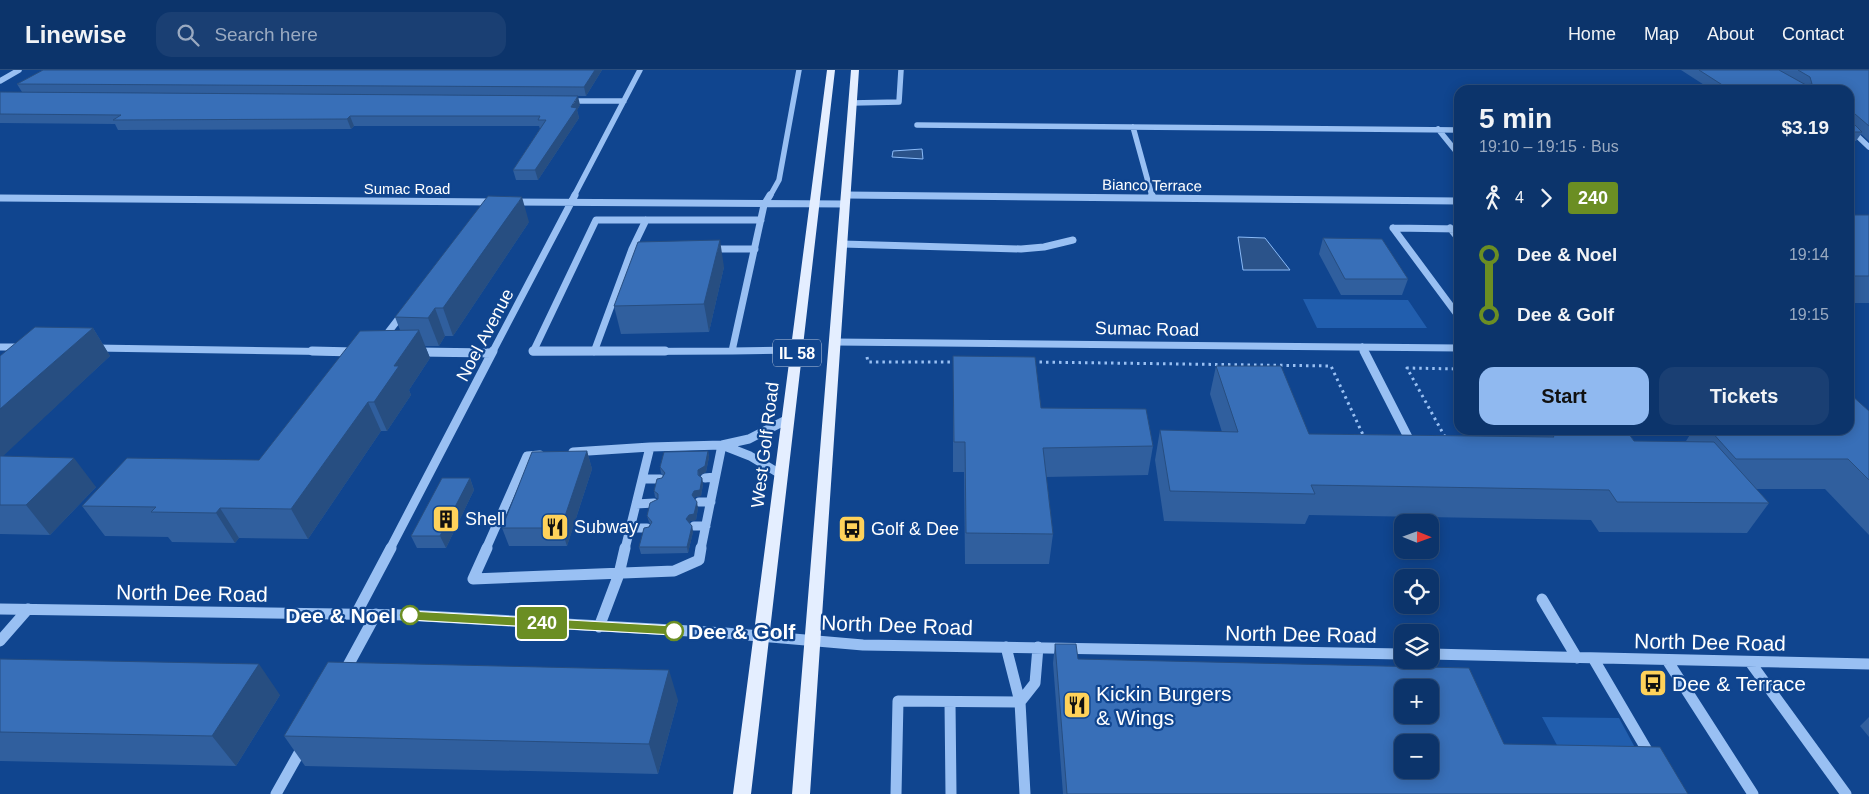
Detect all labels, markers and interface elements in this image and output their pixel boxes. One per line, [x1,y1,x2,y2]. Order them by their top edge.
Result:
search box [156,12,506,57]
text: Linewise [25,21,126,48]
icon: search [174,21,202,49]
text: Search here [214,24,318,45]
text: Home [1568,24,1616,44]
text: Map [1644,24,1679,44]
text: About [1707,24,1754,44]
text: Contact [1782,24,1844,44]
text: 5 min [1479,103,1552,134]
text: $3.19 [1781,117,1829,138]
text: 19:10 – 19:15 · Bus [1479,138,1619,155]
street label: Bianco Terrace [1102,176,1202,194]
street label: Sumac Road [364,180,450,197]
icon: walk [1479,184,1507,212]
icon: forward [1532,184,1560,212]
text: 240 [1578,188,1608,208]
text: 4 [1515,189,1524,206]
text: Dee & Noel [1517,244,1617,265]
text: 19:14 [1789,246,1829,263]
street label: Noel Avenue [452,285,518,385]
text: Dee & Golf [1517,304,1614,325]
text: 19:15 [1789,306,1829,323]
street label: Sumac Road [1095,318,1199,340]
road number: IL 58 [773,340,821,366]
button: Start [1479,367,1649,425]
button: Tickets [1659,367,1829,425]
street label: West Golf Road [747,381,783,509]
building icon: Shell [431,504,461,534]
place label: Shell [465,509,505,529]
restaurant icon: Subway [540,512,570,542]
bus stop icon: Golf & Dee [837,514,867,544]
north arrow [1394,514,1439,559]
map controls [1394,514,1439,779]
place label: Subway [574,517,638,537]
place label: Golf & Dee [871,519,959,539]
button: locate [1394,569,1439,614]
street label: North Dee Road [116,580,268,606]
place label: Dee & Noel [285,604,396,627]
marker: Dee & Noel [400,605,420,625]
line badge: 240 [513,607,571,639]
street label: North Dee Road [821,611,973,639]
text: 240 [527,613,557,633]
place label: Dee & Golf [688,620,796,643]
marker: Dee & Golf [664,621,684,641]
street label: North Dee Road [1225,621,1377,647]
button: layers [1394,624,1439,669]
street label: North Dee Road [1634,629,1786,655]
bus stop icon: Dee & Terrace [1638,668,1668,698]
place label: Dee & Terrace [1672,672,1806,695]
button: + [1394,679,1439,724]
place label: Kickin Burgers & Wings [1096,682,1231,729]
restaurant icon: Kickin Burgers & Wings [1062,690,1092,720]
button: − [1394,734,1439,779]

